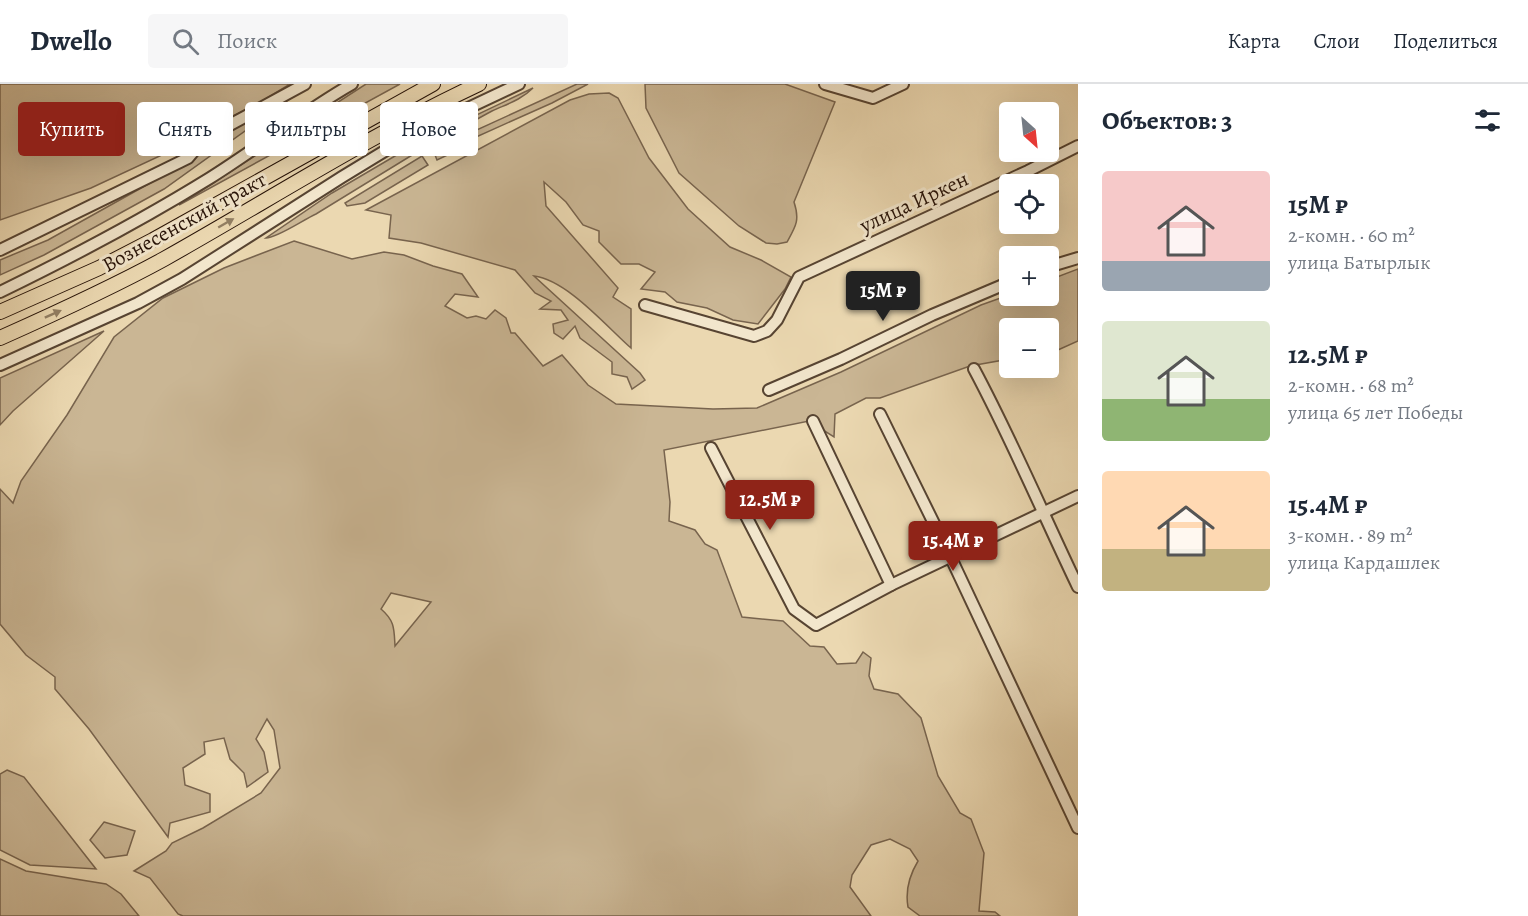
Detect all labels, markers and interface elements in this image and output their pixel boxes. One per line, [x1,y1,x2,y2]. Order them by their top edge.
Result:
search box [148,14,568,68]
text: Dwello [30,22,112,60]
icon: search [169,25,202,58]
text: Поиск [217,26,277,56]
text: Карта [1227,27,1280,55]
text: Слои [1313,27,1360,55]
text: Поделиться [1393,27,1498,55]
chip: Купить [18,102,125,156]
chip: Снять [137,102,233,156]
chip: Фильтры [245,102,368,156]
chip: Новое [380,102,478,156]
north arrow [999,102,1059,162]
map controls [999,102,1059,378]
text: Объектов: 3 [1102,103,1232,138]
icon: filters [1471,104,1504,137]
street label: Вознесенский тракт [97,165,271,279]
street label: улица Иркен [854,165,973,240]
button: locate [999,174,1059,234]
text: 15M ₽ [1288,187,1348,222]
icon: home [1150,195,1222,267]
one-way arrow [218,218,234,229]
text: 2-комн. · 60 m² [1288,222,1415,249]
button: + [999,246,1059,306]
text: улица Батырлык [1288,249,1431,276]
pin: 15M ₽ [841,271,925,322]
text: 15M ₽ [860,277,906,304]
one-way arrow [45,309,62,318]
button: − [999,318,1059,378]
text: 12.5M ₽ [1288,337,1368,372]
icon: home [1150,345,1222,417]
text: 2-комн. · 68 m² [1288,372,1414,399]
text: улица 65 лет Победы [1288,399,1463,426]
pin: 12.5M ₽ [715,480,825,531]
text: 12.5M ₽ [739,486,801,513]
text: 15.4M ₽ [1288,487,1367,522]
icon: home [1150,495,1222,567]
pin: 15.4M ₽ [898,521,1008,572]
text: 3-комн. · 89 m² [1288,522,1413,549]
text: 15.4M ₽ [922,527,984,554]
text: улица Кардашлек [1288,549,1440,576]

